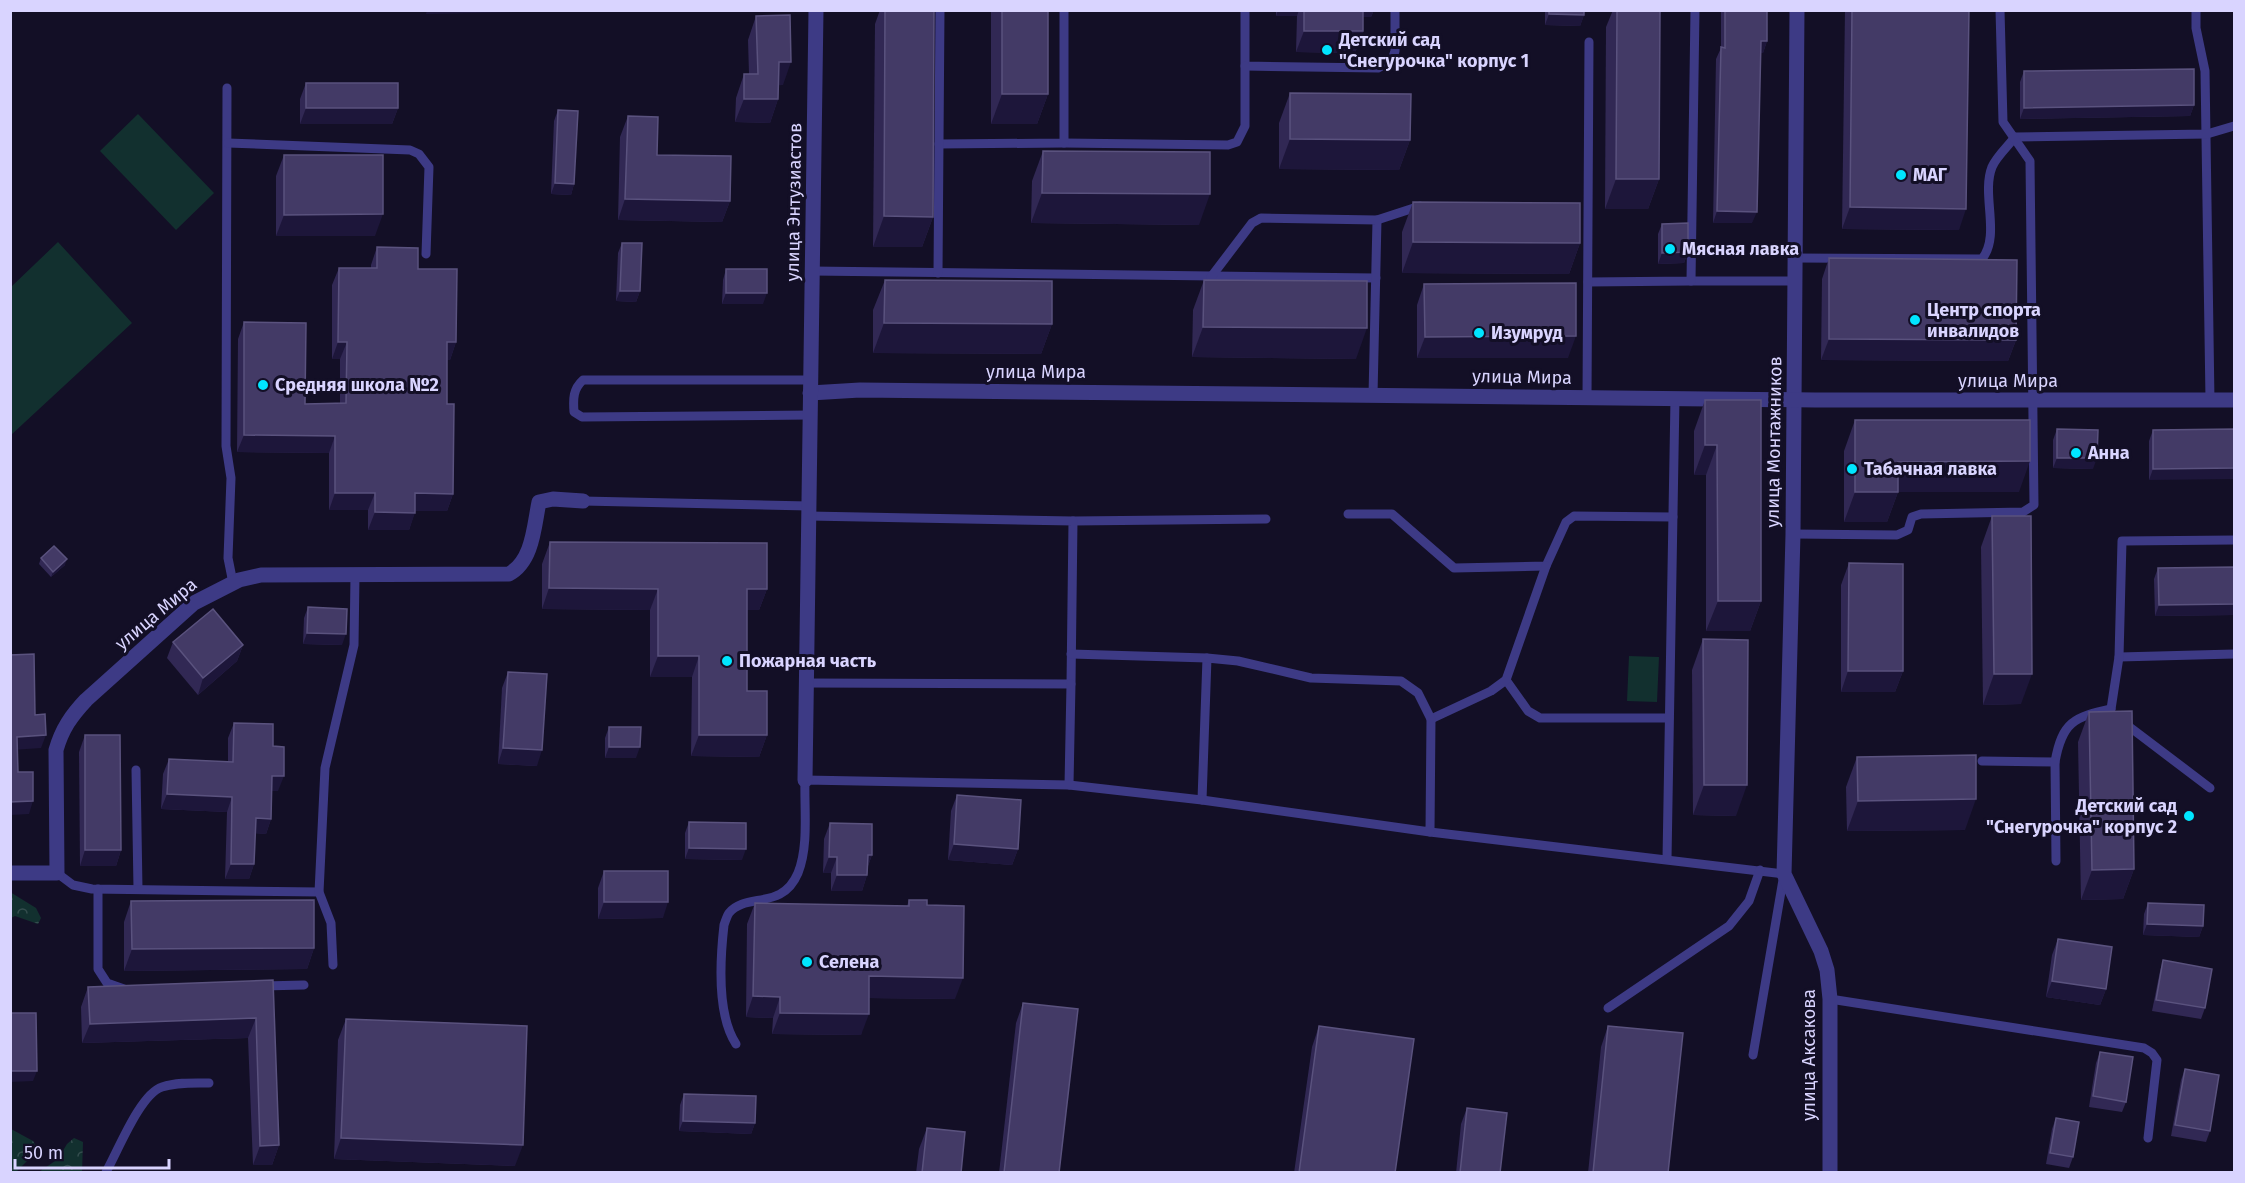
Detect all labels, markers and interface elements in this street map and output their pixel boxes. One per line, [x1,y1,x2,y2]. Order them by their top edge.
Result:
place label: Детский сад "Снегурочка" корпус 1 [1338,29,1529,72]
marker: Детский сад "Снегурочка" корпус 1 [1320,43,1334,57]
street label: улица Энтузиастов [782,123,806,281]
place label: МАГ [1913,164,1948,186]
marker: МАГ [1894,168,1908,182]
place label: Мясная лавка [1682,238,1799,260]
marker: Мясная лавка [1663,242,1677,256]
place label: Центр спорта инвалидов [1927,299,2041,342]
marker: Центр спорта инвалидов [1908,313,1922,327]
place label: Изумруд [1491,322,1562,344]
marker: Изумруд [1472,326,1486,340]
street label: улица Монтажников [1762,356,1786,528]
street label: улица Мира [986,361,1086,383]
street label: улица Мира [1472,365,1572,389]
street label: улица Мира [1958,370,2058,392]
place label: Средняя школа №2 [275,374,439,396]
marker: Средняя школа №2 [256,378,270,392]
place label: Анна [2087,442,2130,464]
marker: Анна [2069,446,2083,460]
place label: Табачная лавка [1864,458,1997,480]
marker: Табачная лавка [1845,462,1859,476]
street label: улица Мира [111,573,201,655]
place label: Пожарная часть [739,650,877,672]
marker: Пожарная часть [720,654,734,668]
place label: Детский сад "Снегурочка" корпус 2 [1986,795,2177,838]
marker: Детский сад "Снегурочка" корпус 2 [2182,809,2196,823]
place label: Селена [819,951,879,973]
marker: Селена [800,955,814,969]
street label: улица Аксакова [1798,989,1820,1121]
scale bar [15,1132,170,1170]
text: 50 m [24,1142,63,1164]

